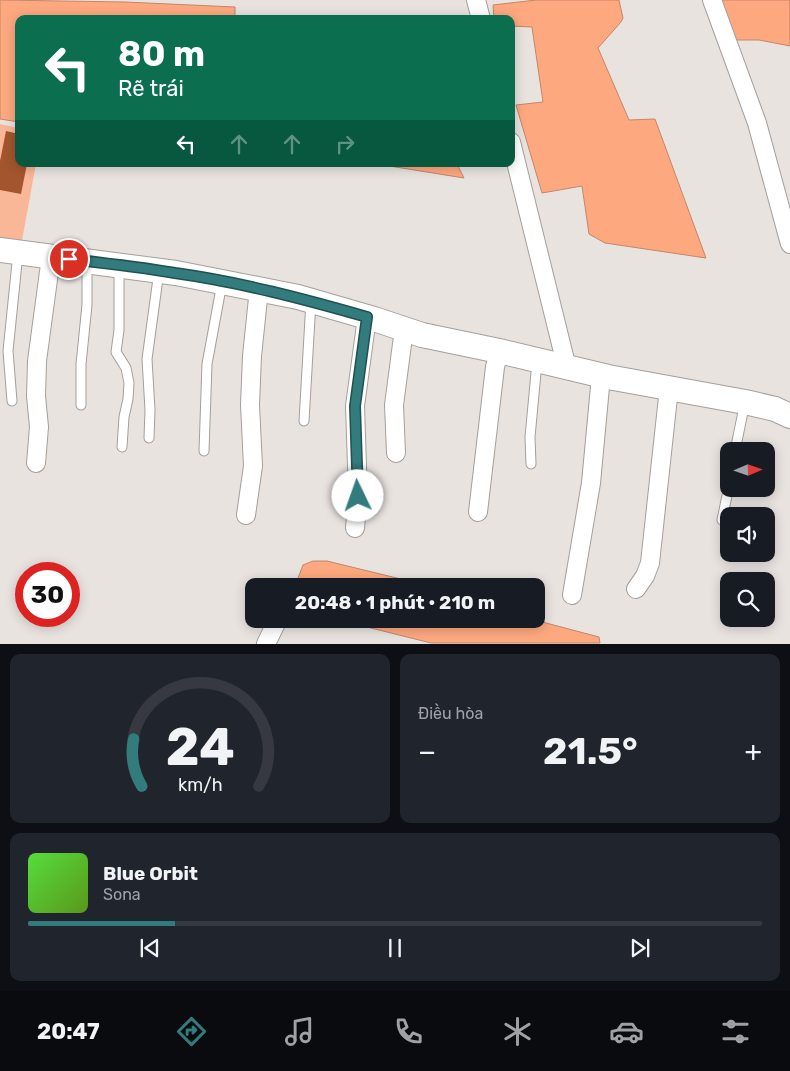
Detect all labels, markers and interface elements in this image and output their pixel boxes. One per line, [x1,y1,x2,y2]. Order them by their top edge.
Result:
text: 80 m [118,33,205,75]
icon: left [35,35,100,100]
text: Rẽ trái [118,75,184,102]
icon: left [172,130,200,158]
icon: ahead [225,130,253,158]
icon: ahead [278,130,306,158]
icon: right [331,130,359,158]
pin [48,238,90,280]
icon: arrive [55,245,83,273]
north arrow [720,442,775,498]
map controls [720,442,775,627]
position arrow [331,469,383,521]
button: sound [720,507,775,562]
speed limit sign: 30 [15,562,80,627]
button: search [720,572,775,627]
text: 20:48 · 1 phút · 210 m [295,591,495,614]
text: Điều hòa [418,704,483,723]
text: 24 [165,716,235,778]
text: 21.5° [543,728,638,774]
text: − [418,735,436,768]
text: + [745,735,762,768]
text: km/h [178,774,222,795]
text: Blue Orbit [103,862,198,885]
text: Sona [103,885,141,904]
icon: previous [136,934,164,962]
icon: pause [381,934,409,962]
icon: next [626,934,654,962]
icon: directions [174,1014,209,1049]
icon: music [282,1014,317,1049]
icon: phone [391,1014,426,1049]
icon: climate [500,1014,535,1049]
icon: car [609,1014,644,1049]
icon: filters [718,1014,753,1049]
text: 20:47 [37,1018,100,1045]

